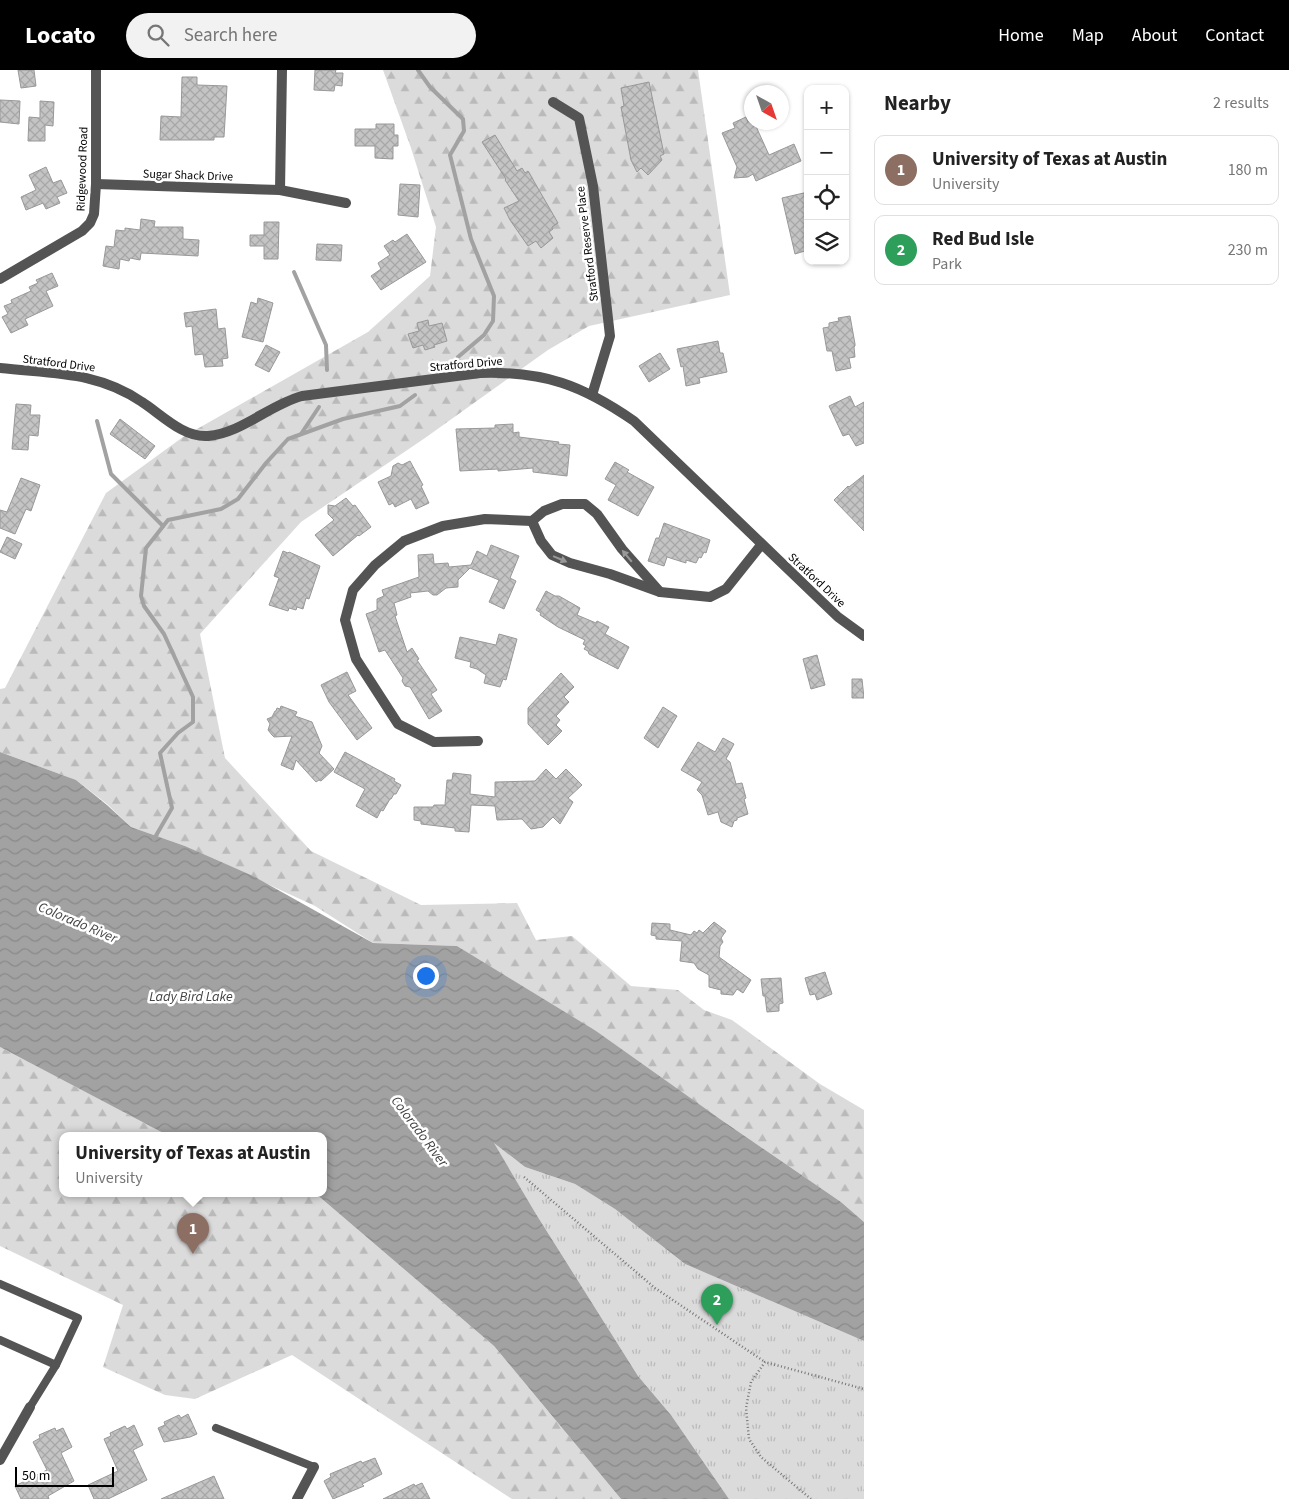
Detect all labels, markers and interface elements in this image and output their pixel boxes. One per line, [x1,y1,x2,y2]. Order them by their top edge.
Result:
search box [126,13,476,58]
text: Locato [25,18,96,53]
icon: search [144,21,172,49]
text: Search here [184,22,277,49]
text: Home [998,23,1044,48]
text: Map [1072,23,1104,48]
text: About [1132,23,1177,48]
text: Contact [1205,23,1264,48]
north arrow [744,85,789,130]
map controls [804,85,849,265]
button: + [804,85,849,130]
text: Nearby [884,88,951,118]
text: 2 results [1213,92,1269,114]
street label: Ridgewood Road [73,126,92,212]
button: − [804,130,849,175]
text: University of Texas at Austin [932,146,1167,173]
text: 1 [897,159,905,181]
text: 180 m [1228,159,1268,181]
street label: Sugar Shack Drive [143,165,233,186]
text: University [932,173,999,195]
button: locate [804,175,849,220]
street label: Stratford Reserve Place [572,185,603,303]
button: layers [804,220,849,265]
text: Red Bud Isle [932,226,1034,253]
text: 2 [897,239,905,261]
text: 230 m [1228,239,1268,261]
text: Park [932,253,962,275]
street label: Stratford Drive [22,351,96,376]
street label: Stratford Drive [429,353,503,376]
one-way arrow [622,549,633,562]
street label: Stratford Drive [784,549,849,611]
one-way arrow [553,555,567,563]
water label: Colorado River [35,897,121,949]
your location [413,963,439,989]
water label: Lady Bird Lake [149,987,233,1007]
water label: Colorado River [386,1092,453,1172]
popup [59,1132,327,1197]
text: University of Texas at Austin [75,1140,311,1167]
text: University [75,1167,143,1189]
pin: 1 [177,1213,209,1254]
pin: 2 [701,1284,733,1325]
scale bar [15,1464,114,1487]
text: 50 m [22,1466,50,1486]

